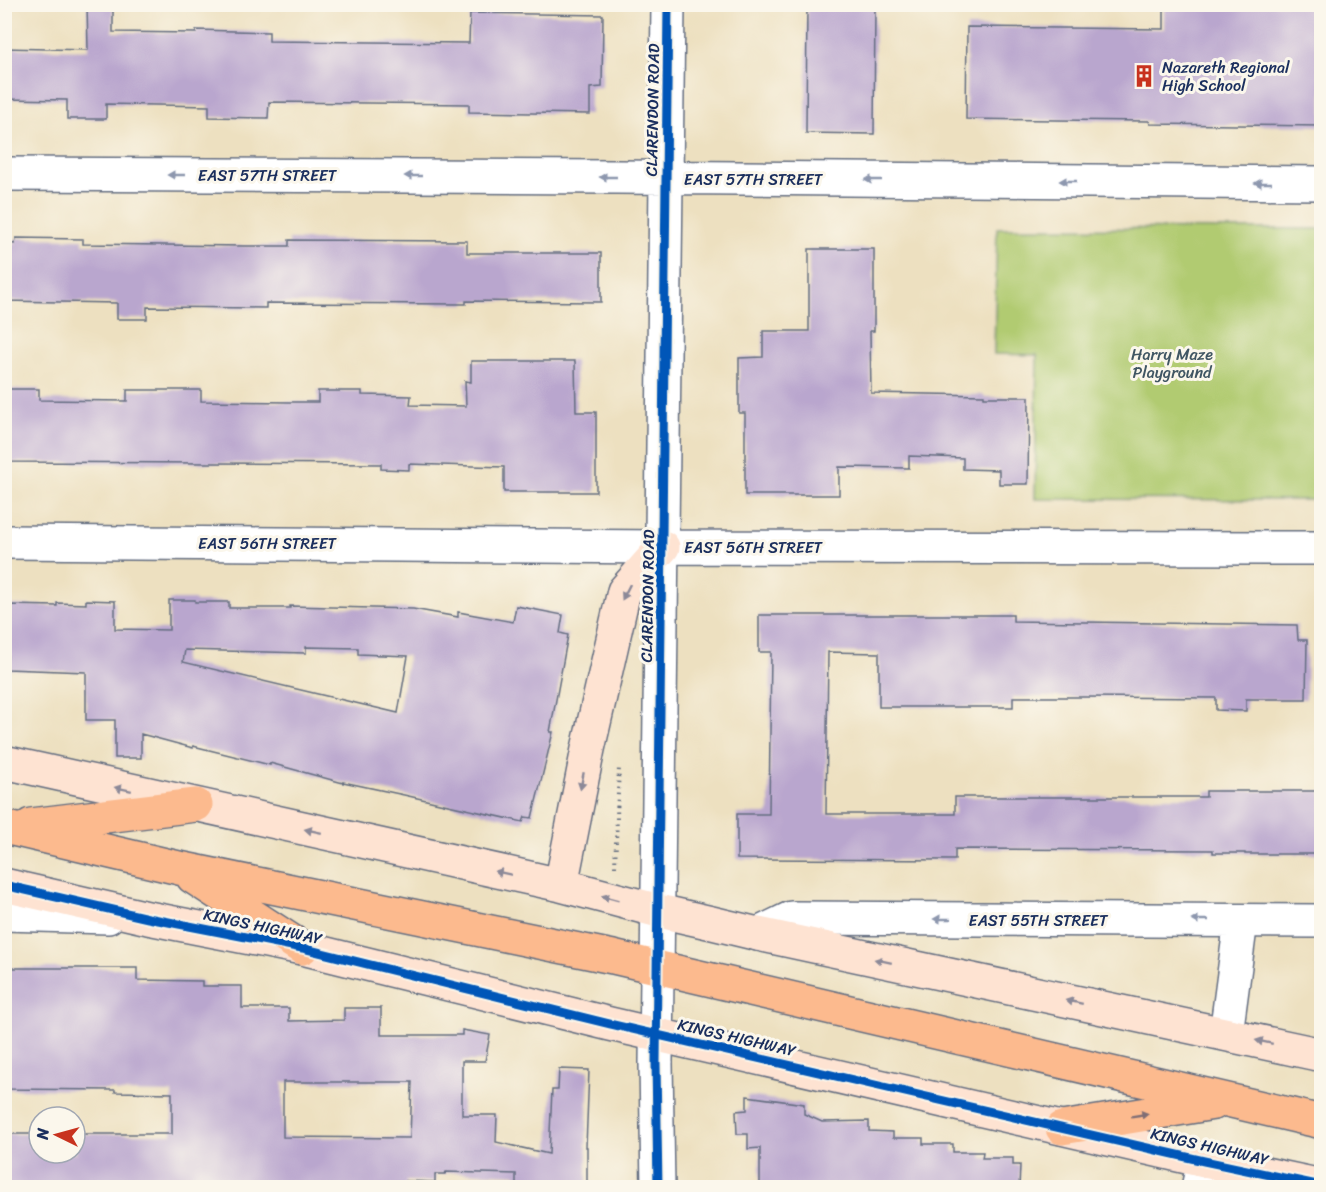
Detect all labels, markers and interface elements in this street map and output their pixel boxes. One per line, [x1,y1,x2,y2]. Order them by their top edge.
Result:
street label: CLARENDON ROAD [637,43,668,177]
place label: Nazareth Regional High School [1162,53,1290,100]
building icon: Nazareth Regional High School [1131,63,1157,89]
street label: EAST 57TH STREET [198,161,338,190]
street label: EAST 57TH STREET [684,165,824,194]
one-way arrow [166,170,185,180]
one-way arrow [403,171,422,181]
one-way arrow [598,172,617,182]
one-way arrow [864,175,883,184]
one-way arrow [1059,176,1078,186]
one-way arrow [1254,178,1273,188]
park label: Harry Maze Playground [1131,340,1213,387]
street label: EAST 56TH STREET [198,529,338,558]
street label: CLARENDON ROAD [632,529,663,663]
street label: EAST 56TH STREET [684,533,824,562]
one-way arrow [622,583,632,601]
one-way arrow [577,772,586,791]
one-way arrow [113,783,132,793]
one-way arrow [304,825,322,835]
one-way arrow [494,868,513,877]
one-way arrow [600,893,619,903]
street label: KINGS HIGHWAY [201,900,325,953]
street label: EAST 55TH STREET [969,906,1109,935]
one-way arrow [933,914,952,924]
one-way arrow [1191,915,1210,925]
one-way arrow [873,956,892,965]
one-way arrow [1064,997,1083,1006]
street label: KINGS HIGHWAY [675,1010,799,1065]
one-way arrow [1255,1037,1274,1047]
north arrow [27,1105,87,1165]
one-way arrow [1131,1110,1150,1119]
street label: KINGS HIGHWAY [1148,1119,1272,1174]
text: N [28,1126,58,1142]

